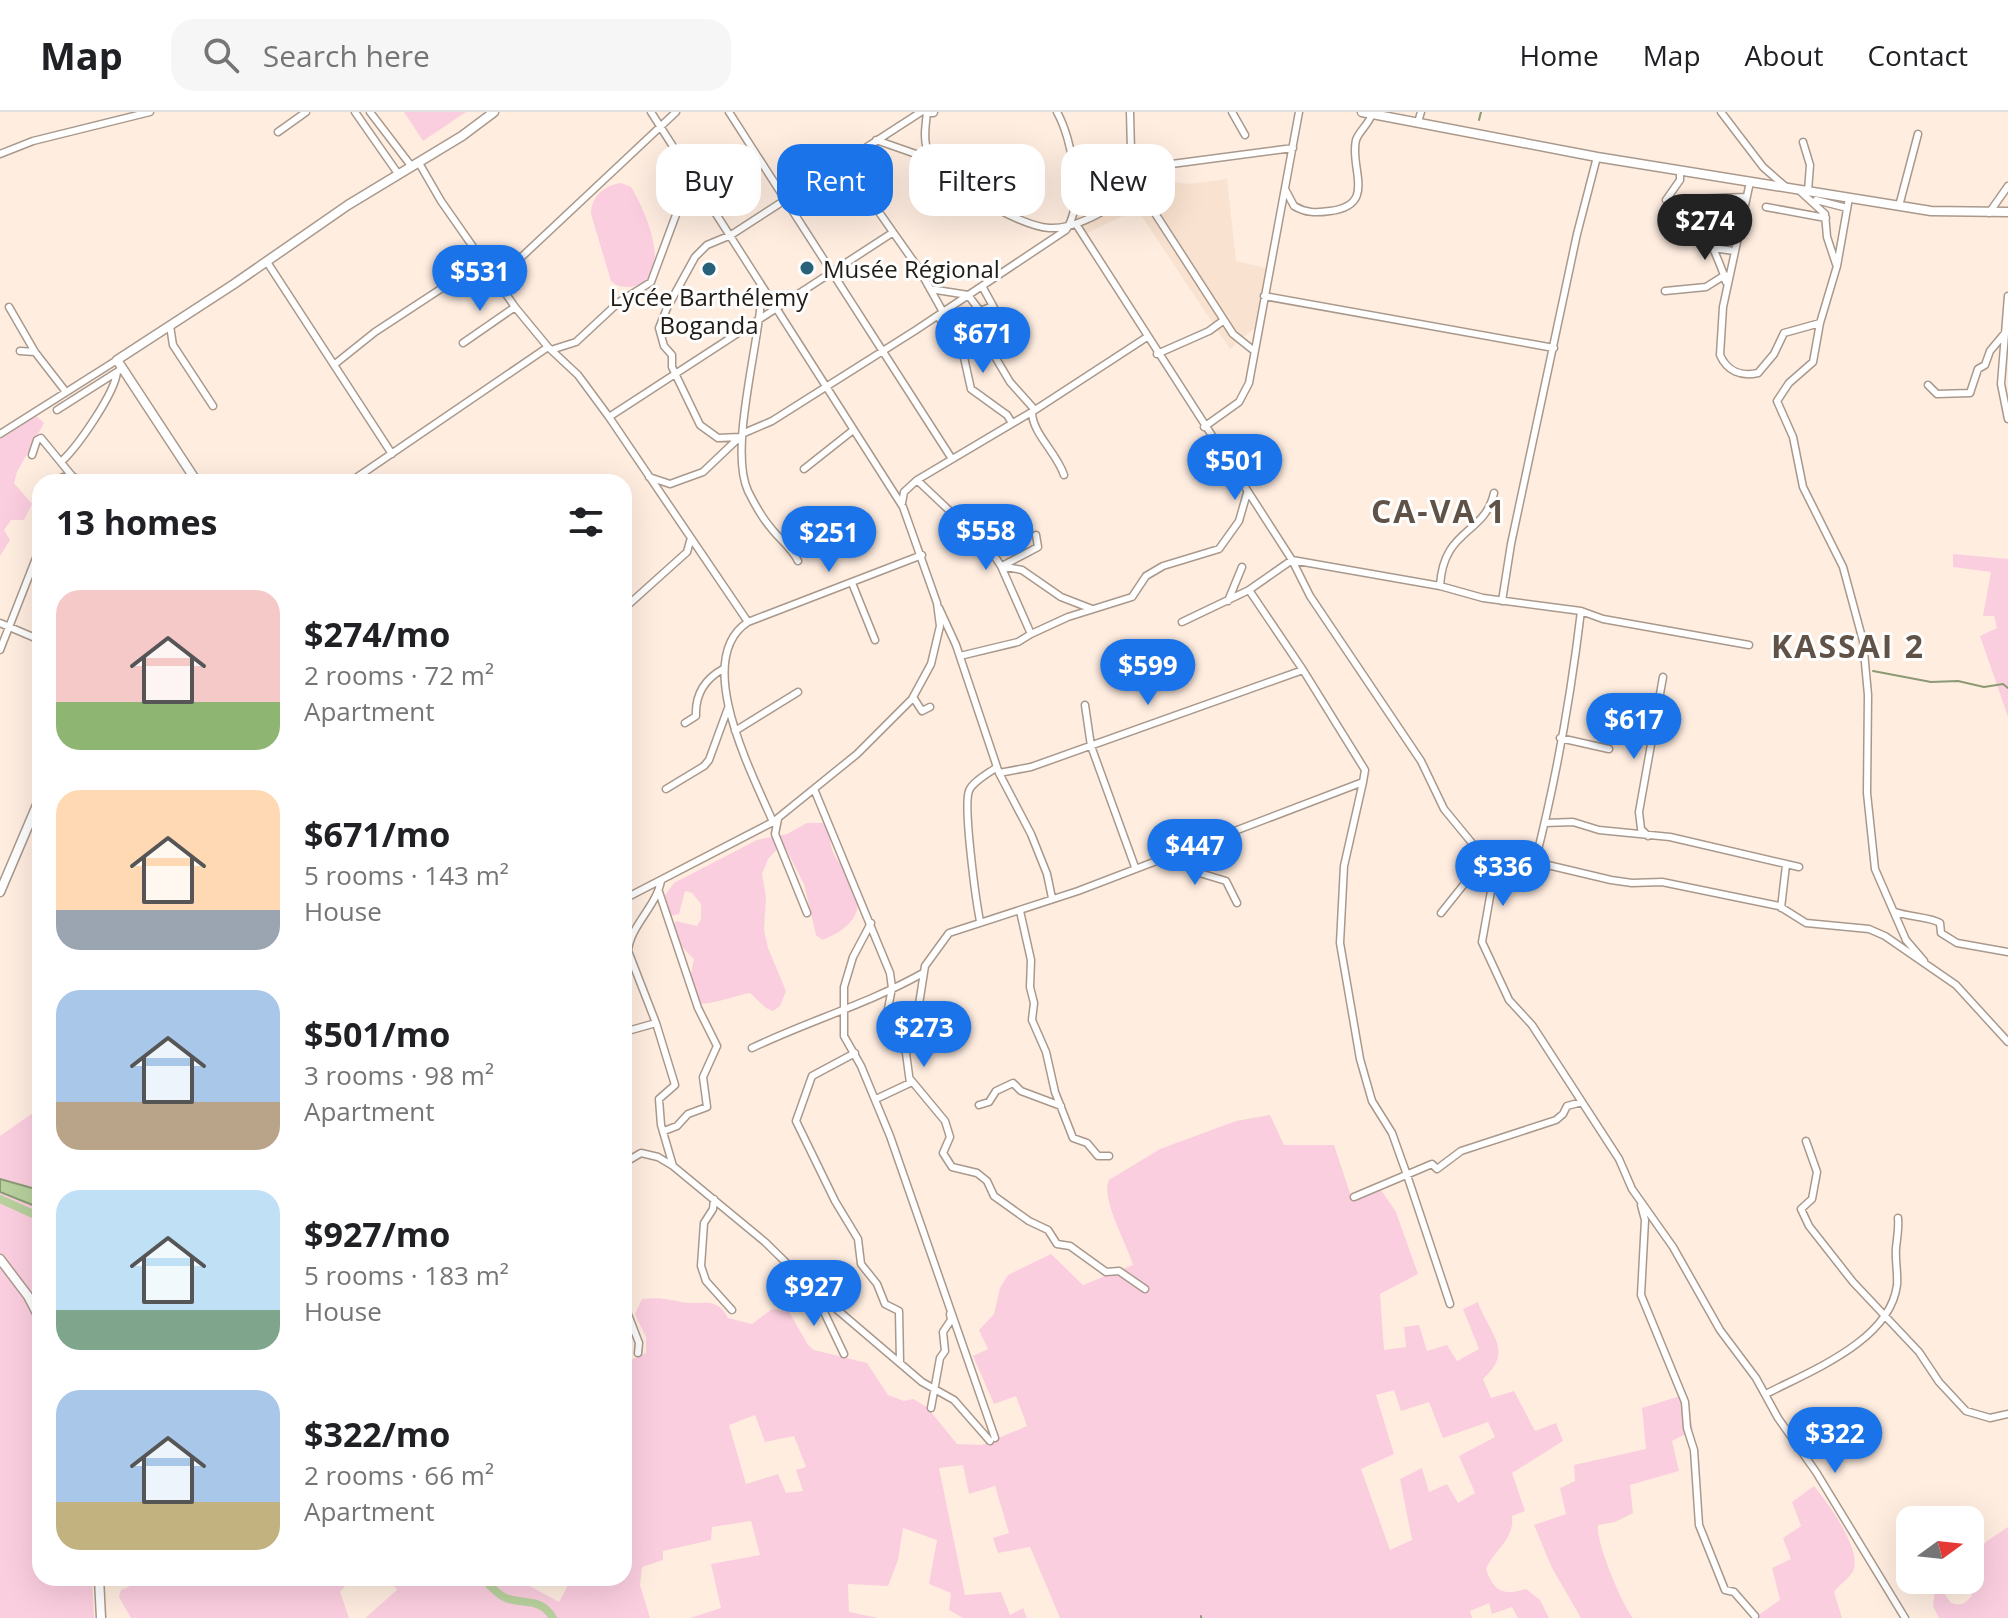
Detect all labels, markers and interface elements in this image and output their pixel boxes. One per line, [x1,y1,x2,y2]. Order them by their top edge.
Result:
search box [171,19,731,91]
text: Map [40,29,123,81]
icon: search [199,33,243,77]
text: Search here [263,35,430,76]
text: Home [1520,36,1599,74]
text: Map [1643,36,1701,74]
text: About [1745,36,1823,74]
text: Contact [1867,36,1968,74]
chip: Buy [656,144,761,216]
chip: Rent [777,144,893,216]
chip: Filters [909,144,1045,216]
chip: New [1061,144,1175,216]
pin: $274 [1658,194,1752,262]
text: $274 [1675,202,1735,238]
pin: $531 [433,245,527,313]
place label: Musée Régional [823,252,1000,285]
text: $531 [450,253,510,289]
marker: Musée Régional [798,259,816,277]
marker: Lycée Barthélemy Boganda [700,260,718,278]
place label: Lycée Barthélemy Boganda [610,280,809,341]
pin: $671 [936,307,1030,375]
text: $671 [953,315,1013,351]
pin: $501 [1188,434,1282,502]
text: $501 [1205,442,1265,478]
district label: CA-VA 1 [1371,489,1507,532]
text: 13 homes [56,499,217,545]
icon: filters [564,500,608,544]
pin: $558 [939,504,1033,572]
pin: $251 [782,506,876,574]
text: $558 [956,512,1016,548]
text: $251 [799,514,859,550]
text: $274/mo [304,611,450,657]
icon: home [120,622,216,718]
district label: KASSAI 2 [1771,624,1925,667]
pin: $599 [1101,639,1195,707]
text: $599 [1118,647,1178,683]
text: 2 rooms · 72 m² [304,657,494,693]
text: Apartment [304,693,435,729]
pin: $617 [1587,693,1681,761]
text: $617 [1604,701,1664,737]
text: $671/mo [304,811,450,857]
pin: $447 [1148,819,1242,887]
icon: home [120,822,216,918]
text: $447 [1165,827,1225,863]
pin: $336 [1456,840,1550,908]
text: $336 [1473,848,1533,884]
text: 5 rooms · 143 m² [304,857,509,893]
text: House [304,893,382,929]
pin: $273 [877,1001,971,1069]
text: $273 [894,1009,954,1045]
text: $501/mo [304,1011,450,1057]
icon: home [120,1022,216,1118]
text: 3 rooms · 98 m² [304,1057,494,1093]
text: Apartment [304,1093,435,1129]
text: $927/mo [304,1211,450,1257]
icon: home [120,1222,216,1318]
text: 5 rooms · 183 m² [304,1257,509,1293]
pin: $927 [767,1260,861,1328]
text: $927 [784,1268,844,1304]
text: House [304,1293,382,1329]
pin: $322 [1788,1407,1882,1475]
text: $322/mo [304,1411,450,1457]
text: $322 [1805,1415,1865,1451]
icon: home [120,1422,216,1518]
text: 2 rooms · 66 m² [304,1457,494,1493]
text: Apartment [304,1493,435,1529]
north arrow [1896,1506,1984,1594]
map controls [1896,1506,1984,1594]

